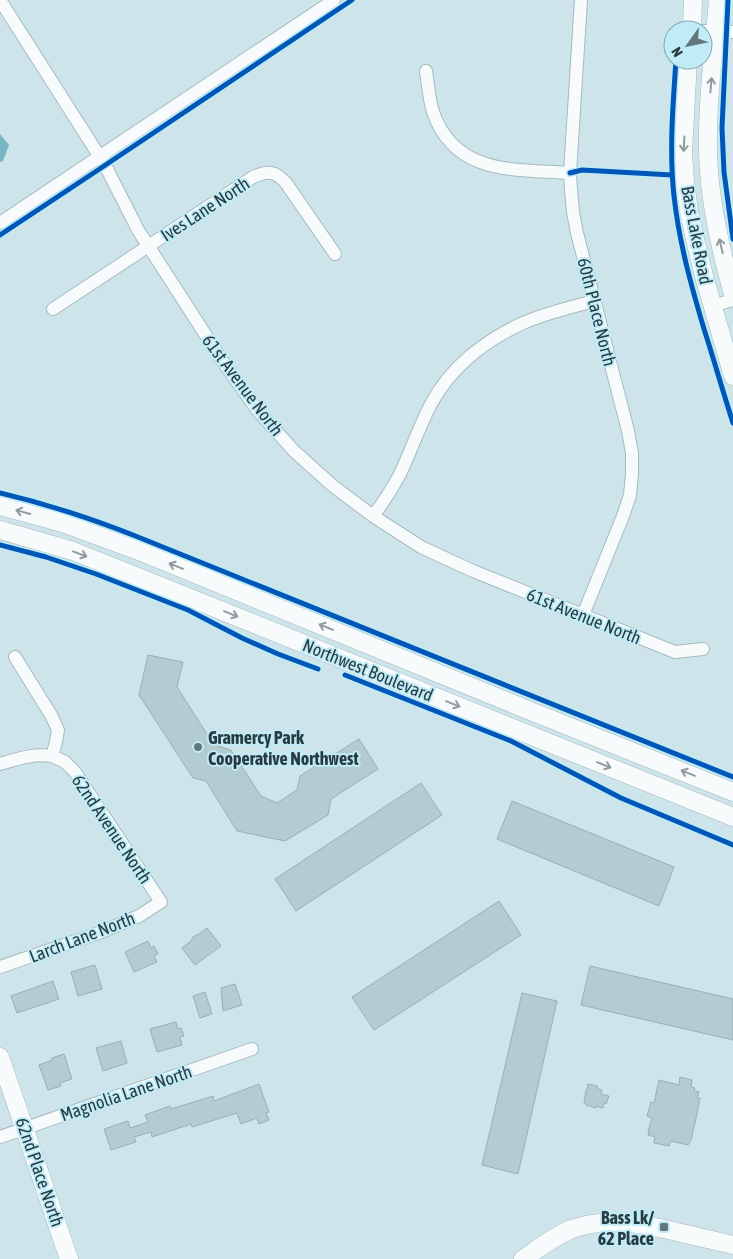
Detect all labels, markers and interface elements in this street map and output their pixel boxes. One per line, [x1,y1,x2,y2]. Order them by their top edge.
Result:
north arrow [663,20,713,70]
text: N [668,44,686,60]
one-way arrow [706,77,716,93]
one-way arrow [679,135,688,151]
street label: Ives Lane North [157,173,253,245]
street label: Bass Lake Road [677,184,717,286]
one-way arrow [716,239,725,255]
street label: 60th Place North [573,256,621,368]
street label: 61st Avenue North [198,330,288,440]
one-way arrow [15,506,31,516]
one-way arrow [72,550,87,559]
one-way arrow [169,561,184,570]
street label: 61st Avenue North [524,584,644,648]
one-way arrow [223,610,238,620]
one-way arrow [319,622,334,632]
street label: Northwest Boulevard [300,634,436,706]
one-way arrow [446,701,461,710]
place label: Gramercy Park Cooperative Northwest [208,727,359,769]
marker: Gramercy Park Cooperative Northwest [192,741,204,753]
one-way arrow [596,761,611,770]
one-way arrow [681,768,696,778]
street label: 62nd Avenue North [68,770,156,888]
street label: Larch Lane North [26,907,138,967]
street label: Magnolia Lane North [57,1061,195,1125]
street label: 62nd Place North [12,1115,68,1229]
place label: Bass Lk/ 62 Place [598,1207,655,1249]
marker: Bass Lk/ 62 Place [658,1221,670,1233]

